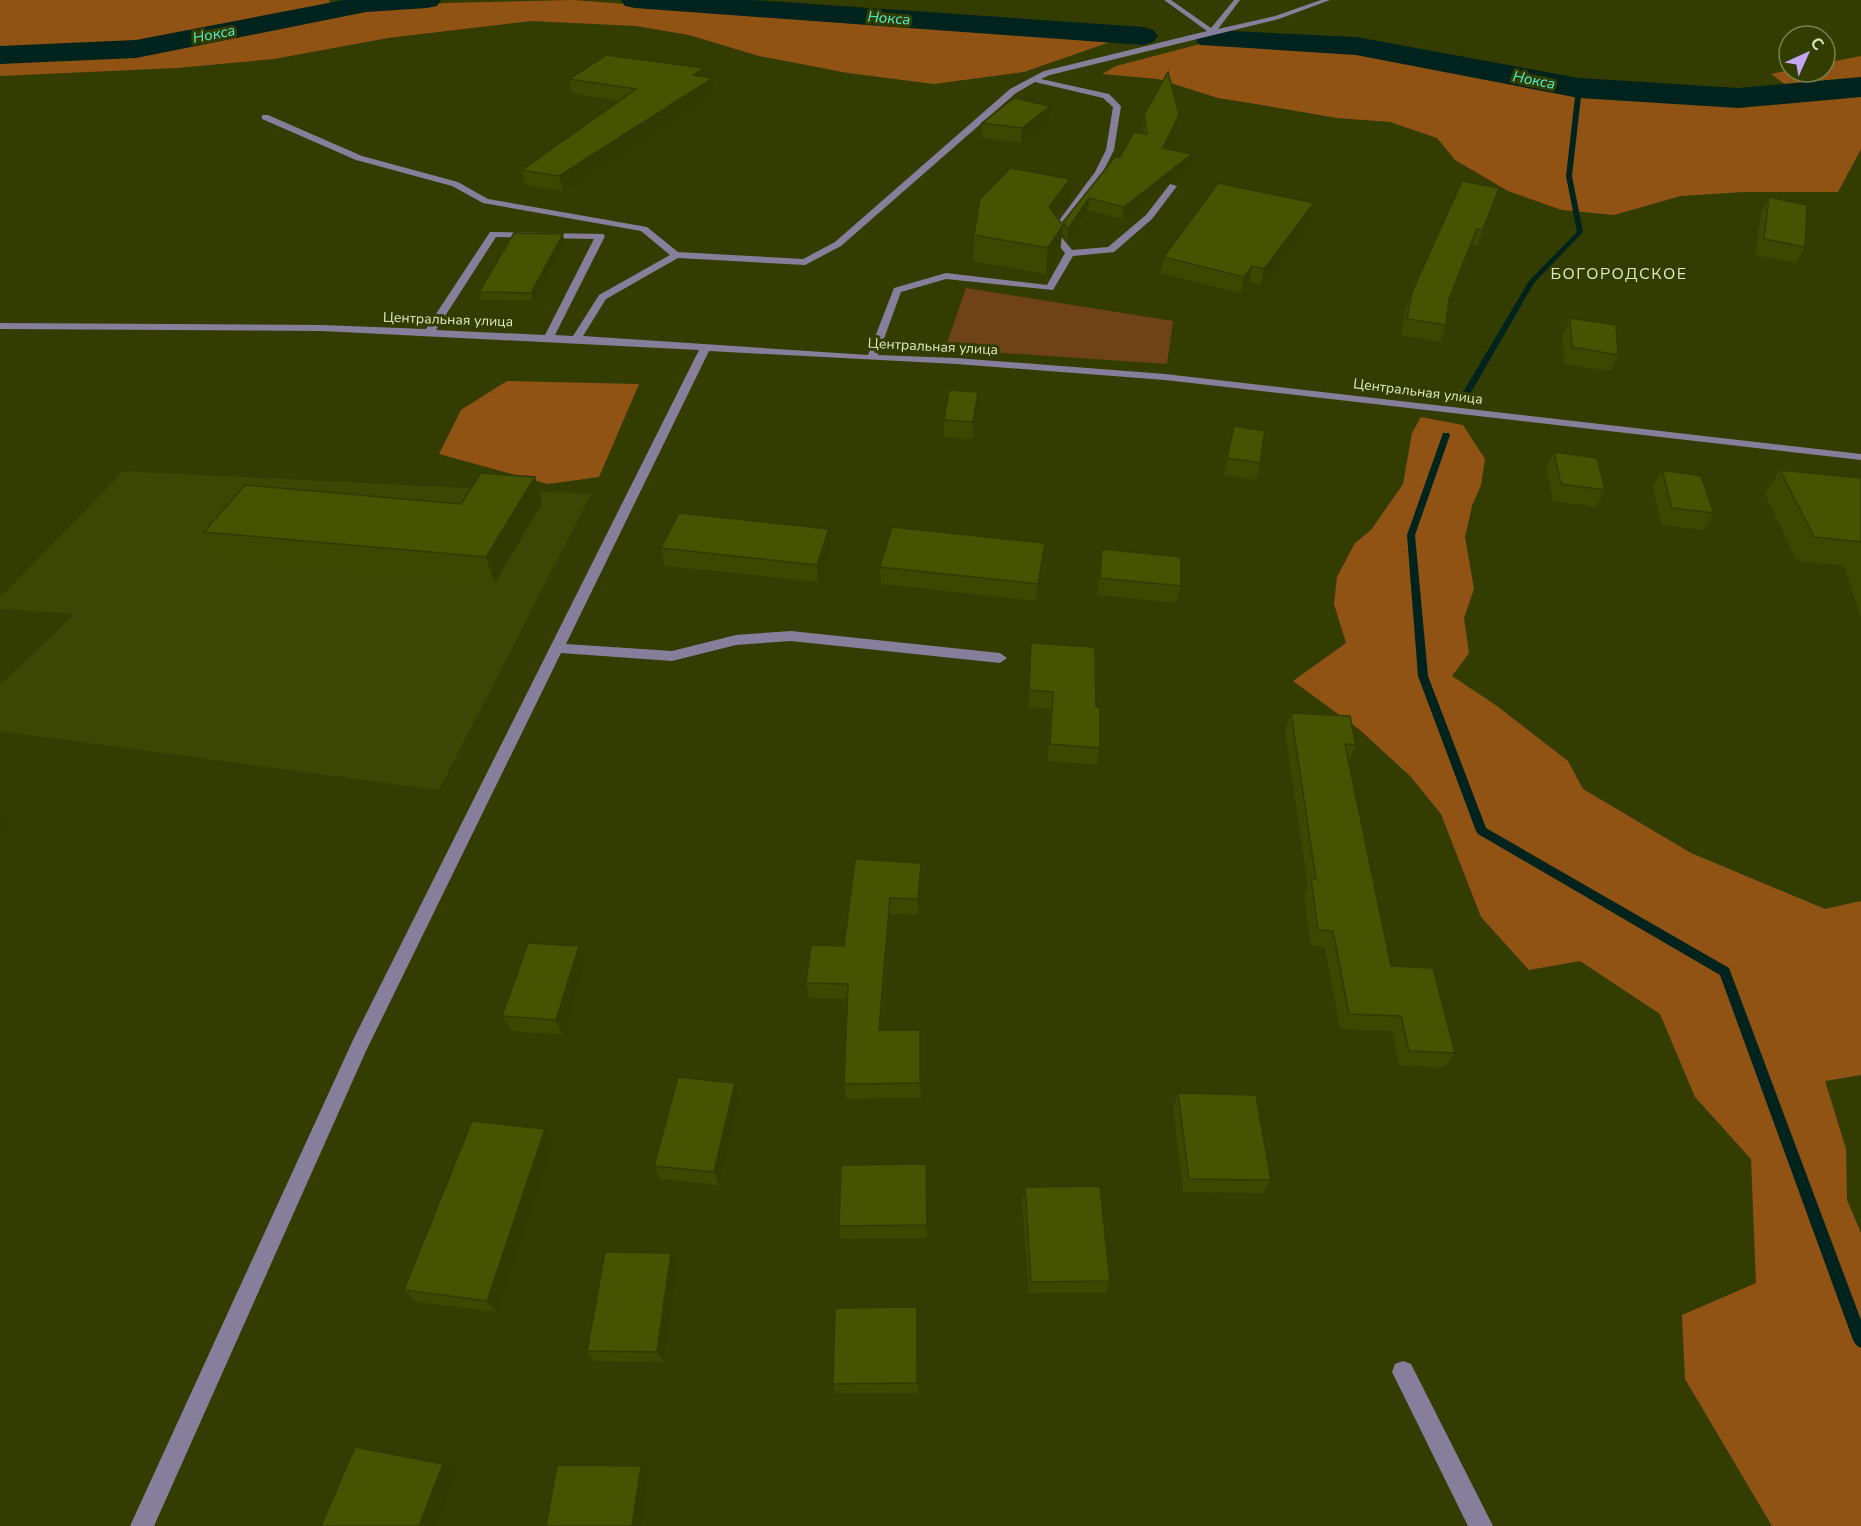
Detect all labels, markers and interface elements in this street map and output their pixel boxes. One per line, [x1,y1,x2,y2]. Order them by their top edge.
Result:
water label: Нокса [867,7,911,29]
water label: Нокса [191,20,237,48]
north arrow [1777,24,1837,84]
text: С [1805,32,1829,56]
water label: Нокса [1511,66,1557,94]
district label: БОГОРОДСКОЕ [1550,263,1688,285]
street label: Центральная улица [382,308,514,331]
street label: Центральная улица [867,334,999,359]
street label: Центральная улица [1352,374,1484,409]

